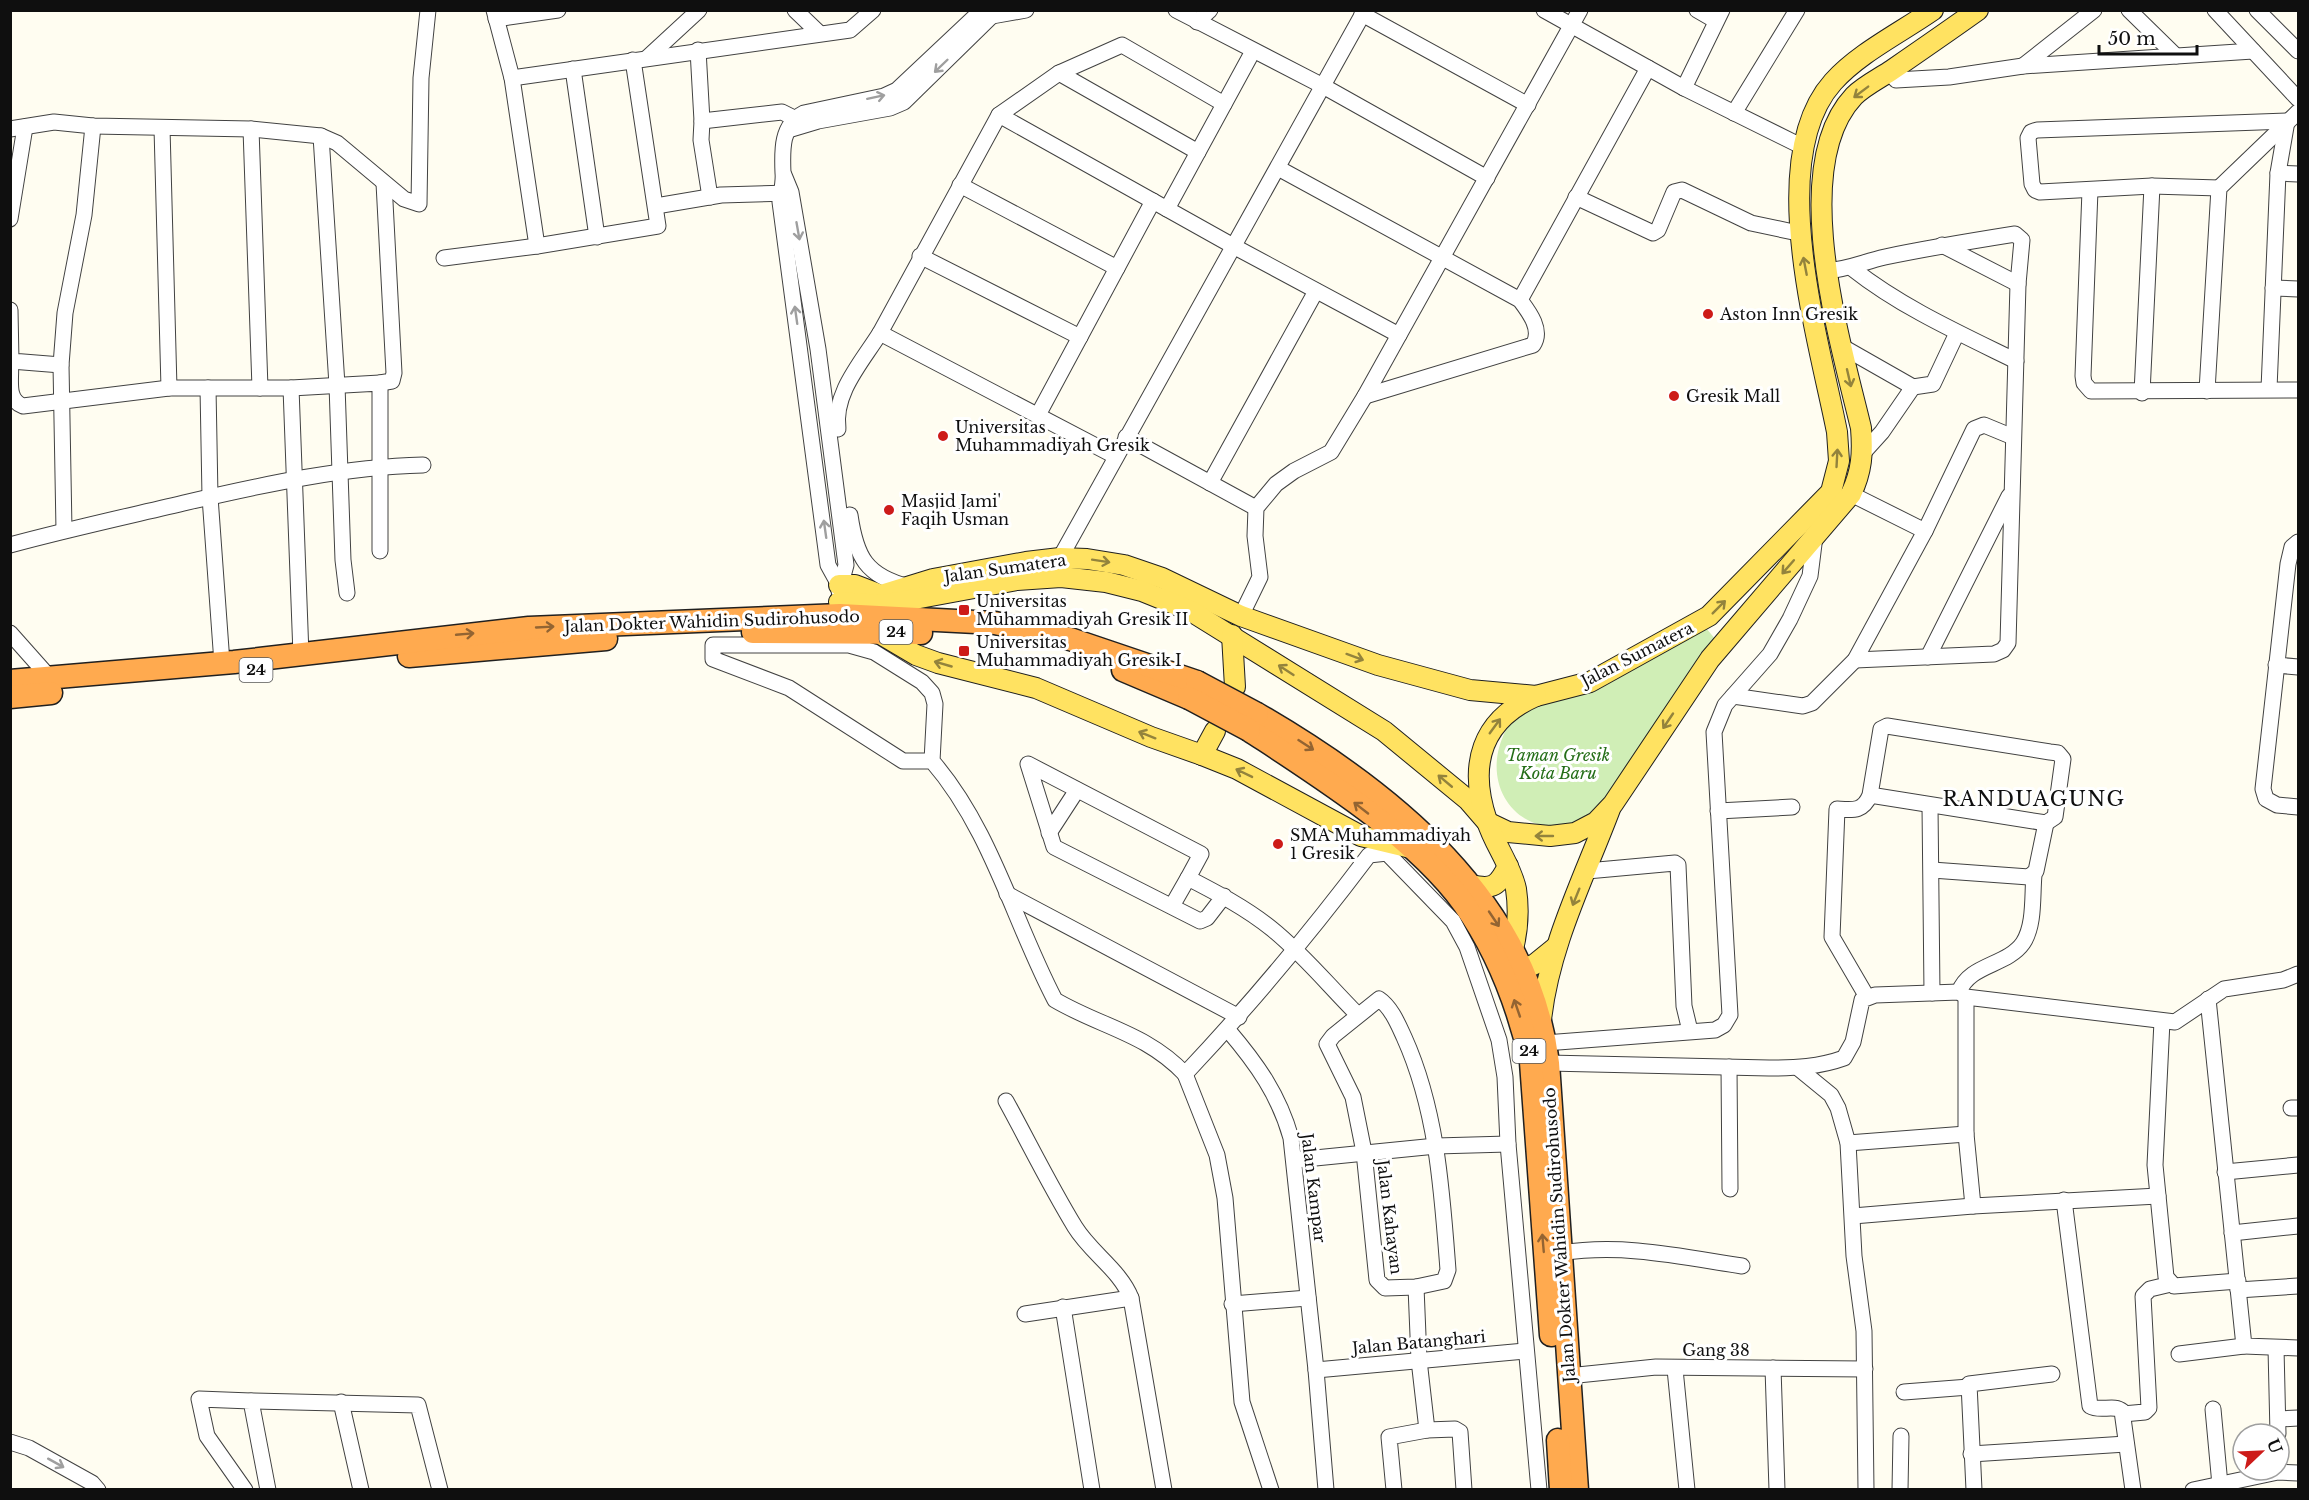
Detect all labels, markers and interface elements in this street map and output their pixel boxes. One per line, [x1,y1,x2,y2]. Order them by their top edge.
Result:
scale bar [2099,18,2196,56]
text: 50 m [2108,28,2156,50]
one-way arrow [933,58,948,73]
one-way arrow [1854,86,1870,98]
one-way arrow [866,91,885,103]
one-way arrow [793,221,804,241]
one-way arrow [1799,257,1810,277]
place label: Aston Inn Gresik [1719,304,1858,324]
one-way arrow [790,306,801,325]
marker: Aston Inn Gresik [1701,307,1715,321]
one-way arrow [1844,368,1855,388]
place label: Gresik Mall [1686,386,1780,406]
marker: Gresik Mall [1667,389,1681,403]
place label: Universitas Muhammadiyah Gresik [955,417,1150,455]
marker: Universitas Muhammadiyah Gresik [936,429,950,443]
one-way arrow [1832,449,1843,468]
place label: Masjid Jami' Faqih Usman [901,491,1009,529]
marker: Masjid Jami' Faqih Usman [882,503,896,517]
one-way arrow [819,520,830,539]
street label: Jalan Sumatera [941,550,1067,587]
one-way arrow [1090,556,1110,567]
one-way arrow [1781,559,1795,574]
place label: Universitas Muhammadiyah Gresik II [976,591,1188,629]
one-way arrow [1712,599,1727,614]
marker: Universitas Muhammadiyah Gresik II [957,603,971,617]
street label: Jalan Dokter Wahidin Sudirohusodo [562,606,860,636]
street label: Jalan Sumatera [1576,617,1697,692]
road number: 24 [880,620,912,644]
one-way arrow [535,622,555,633]
one-way arrow [455,628,475,639]
place label: Universitas Muhammadiyah Gresik I [976,632,1182,670]
marker: Universitas Muhammadiyah Gresik I [957,644,971,658]
one-way arrow [1345,652,1364,663]
road number: 24 [240,658,272,682]
one-way arrow [934,658,953,669]
one-way arrow [1277,663,1294,676]
one-way arrow [1662,712,1674,728]
one-way arrow [1489,719,1501,735]
one-way arrow [1138,729,1157,740]
one-way arrow [1298,739,1314,751]
park label: Taman Gresik Kota Baru [1506,745,1610,783]
one-way arrow [1235,766,1253,778]
one-way arrow [1437,775,1453,788]
district label: RANDUAGUNG [1943,787,2125,811]
one-way arrow [1353,802,1369,815]
place label: SMA Muhammadiyah 1 Gresik [1290,825,1471,863]
one-way arrow [1535,830,1555,841]
marker: SMA Muhammadiyah 1 Gresik [1271,837,1285,851]
one-way arrow [1570,887,1581,906]
one-way arrow [1488,910,1501,927]
one-way arrow [1511,999,1522,1018]
road number: 24 [1512,1039,1546,1063]
street label: Jalan Dokter Wahidin Sudirohusodo [1539,1087,1579,1385]
street label: Jalan Kampar [1297,1130,1331,1244]
street label: Jalan Kahayan [1373,1157,1407,1275]
one-way arrow [1538,1233,1549,1253]
street label: Jalan Batanghari [1349,1326,1487,1358]
street label: Gang 38 [1682,1340,1750,1360]
north arrow [2231,1422,2291,1482]
text: U [2263,1436,2287,1457]
one-way arrow [47,1457,64,1469]

